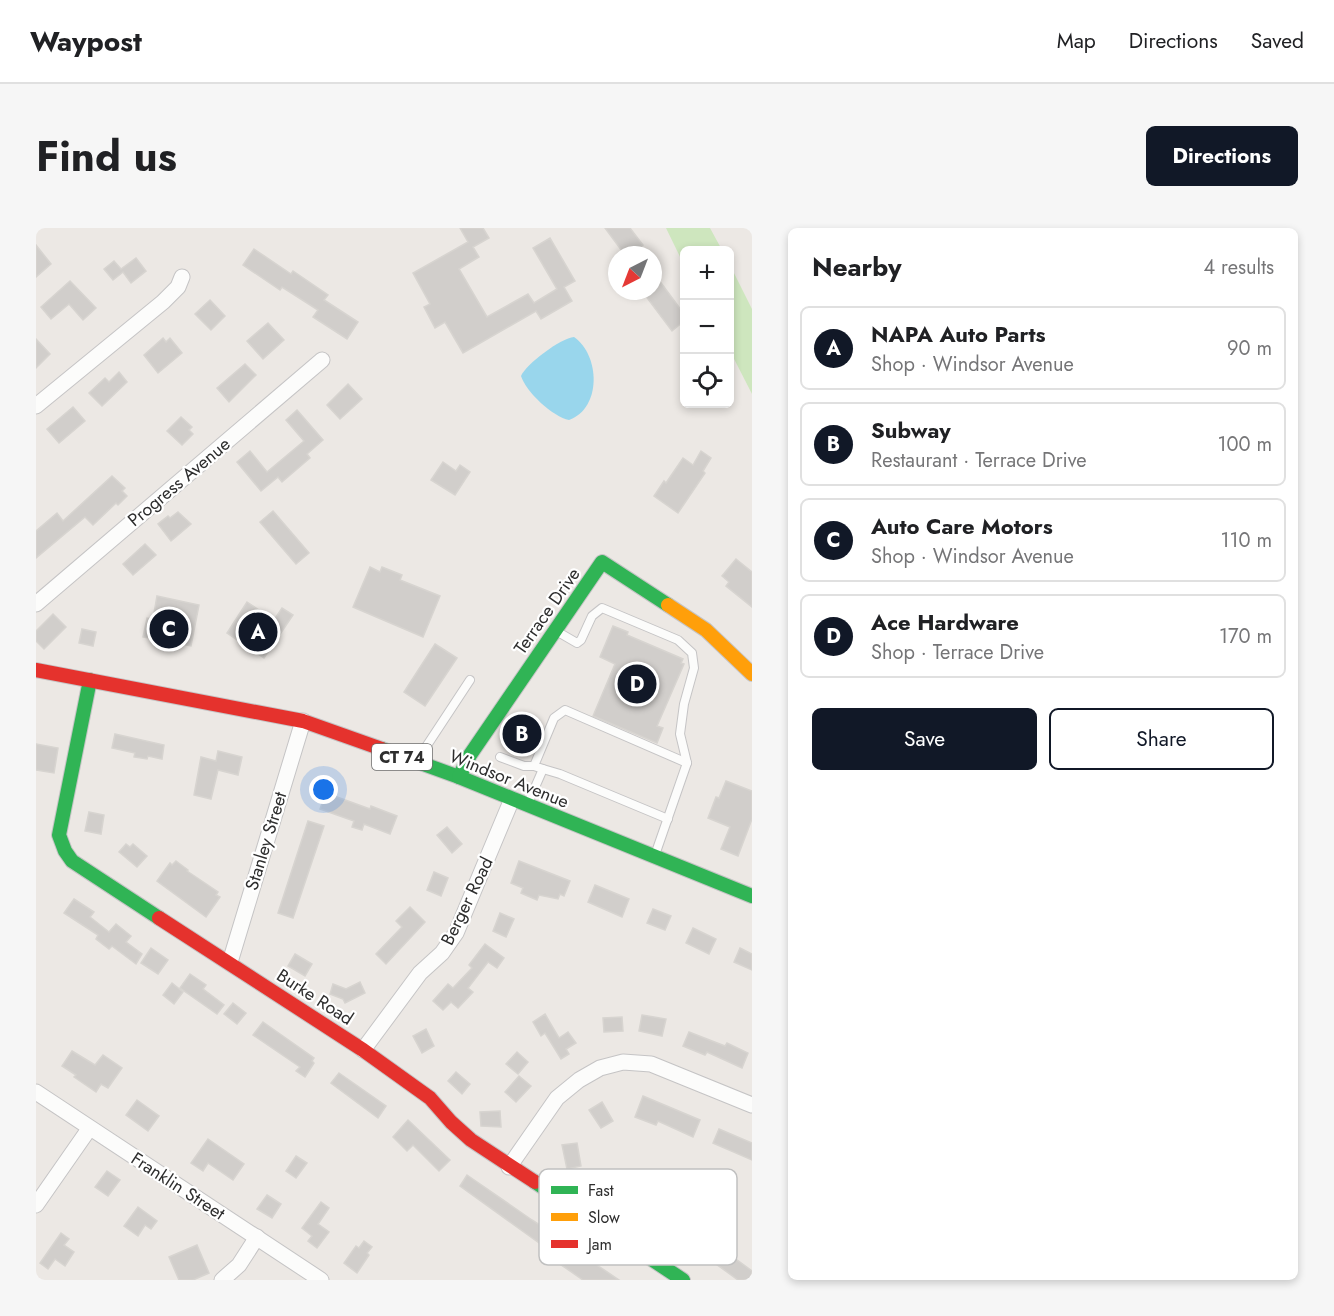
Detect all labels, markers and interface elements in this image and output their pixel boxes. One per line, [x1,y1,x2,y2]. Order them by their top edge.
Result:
text: Waypost [30,21,142,62]
text: Map [1057,26,1096,56]
text: Directions [1129,26,1218,56]
text: Saved [1251,26,1304,56]
text: Find us [36,126,177,187]
button: Directions [1146,126,1298,186]
north arrow [608,246,662,300]
map controls [680,246,734,408]
button: + [680,246,734,300]
text: Nearby [812,248,901,286]
text: 4 results [1203,253,1274,282]
button: − [680,300,734,354]
text: NAPA Auto Parts [871,318,1046,350]
text: A [826,334,841,363]
text: 90 m [1227,334,1272,363]
text: Shop · Windsor Avenue [871,350,1074,379]
button: locate [680,354,734,408]
text: Subway [871,414,951,446]
text: B [827,430,840,459]
text: 100 m [1217,430,1272,459]
street label: Progress Avenue [122,431,236,533]
text: Restaurant · Terrace Drive [871,446,1087,475]
text: Auto Care Motors [871,510,1053,542]
text: C [826,526,841,555]
text: 110 m [1220,526,1272,555]
text: Shop · Windsor Avenue [871,542,1074,571]
street label: Terrace Drive [508,563,586,659]
pin: C [150,606,188,652]
text: Ace Hardware [871,606,1019,638]
pin: A [238,610,278,654]
text: D [826,622,841,651]
text: 170 m [1219,622,1272,651]
text: Shop · Terrace Drive [871,638,1044,667]
pin: D [618,662,656,706]
button: Save [812,708,1037,770]
button: Share [1049,708,1274,770]
pin: B [502,712,542,756]
street label: Windsor Avenue [445,743,573,815]
road number: CT 74 [372,744,432,770]
your location [309,775,338,804]
street label: Stanley Street [239,788,293,893]
street label: Berger Road [434,853,500,949]
street label: Burke Road [272,962,358,1032]
street label: Franklin Street [126,1146,231,1227]
legend [539,1169,737,1265]
text: Fast [588,1179,614,1202]
text: Slow [588,1206,620,1229]
text: Jam [586,1233,612,1256]

